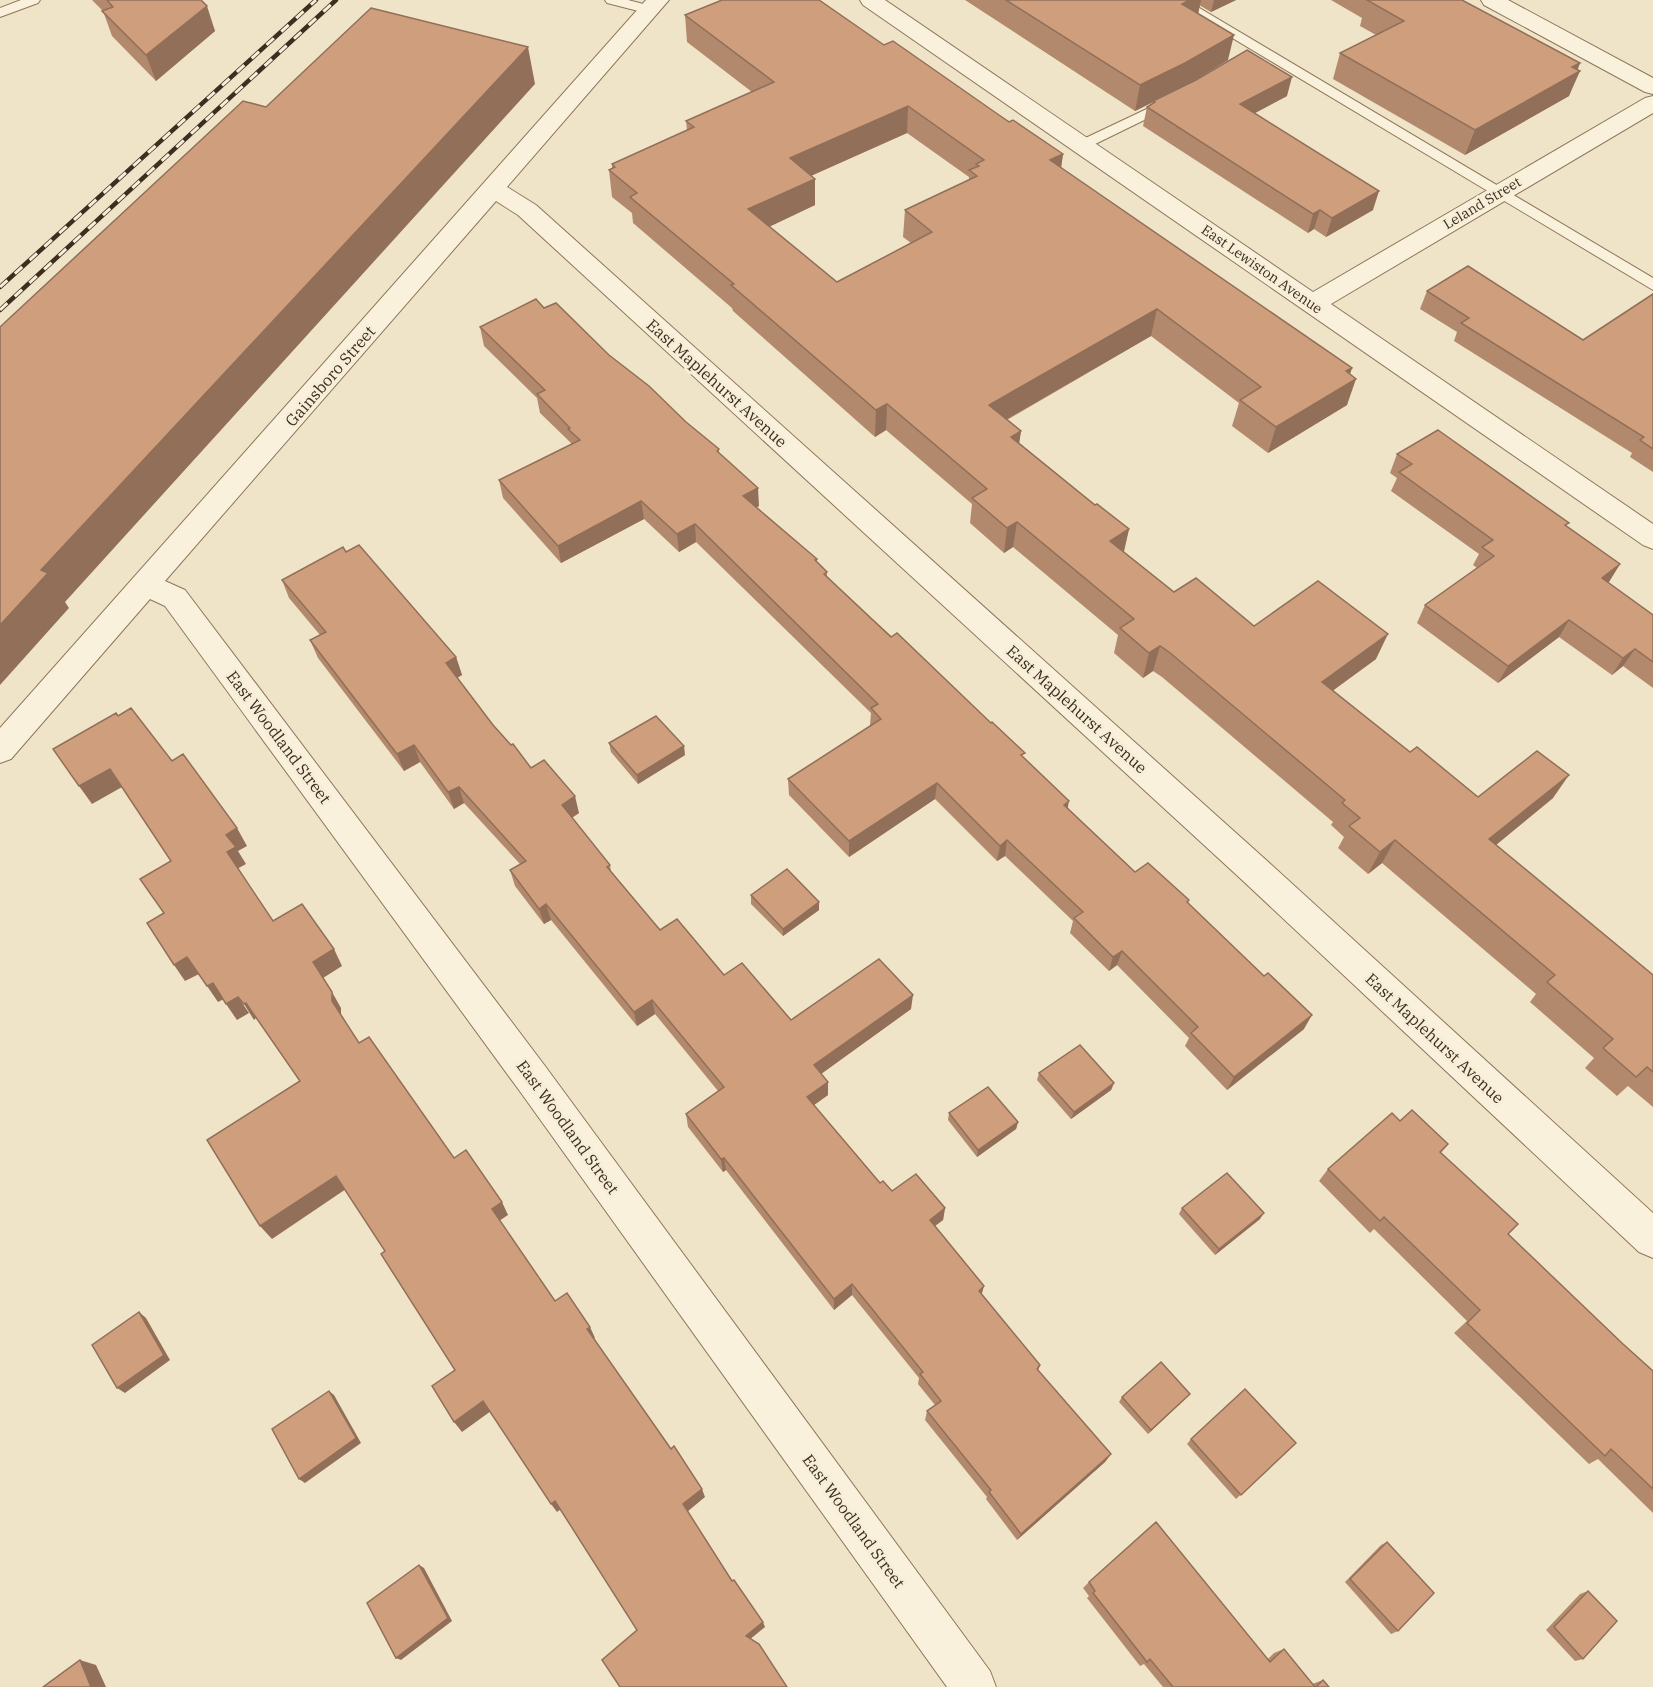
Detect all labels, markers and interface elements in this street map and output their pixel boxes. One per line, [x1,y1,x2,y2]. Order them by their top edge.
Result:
street label: Leland Street [1440,173,1524,233]
street label: East Lewiston Avenue [1198,220,1326,318]
street label: East Maplehurst Avenue [643,315,791,451]
street label: Gainsboro Street [281,321,379,430]
street label: East Maplehurst Avenue [1003,641,1151,777]
street label: East Woodland Street [223,667,336,808]
street label: East Maplehurst Avenue [1362,969,1508,1107]
street label: East Woodland Street [513,1056,624,1198]
street label: East Woodland Street [799,1450,910,1592]

